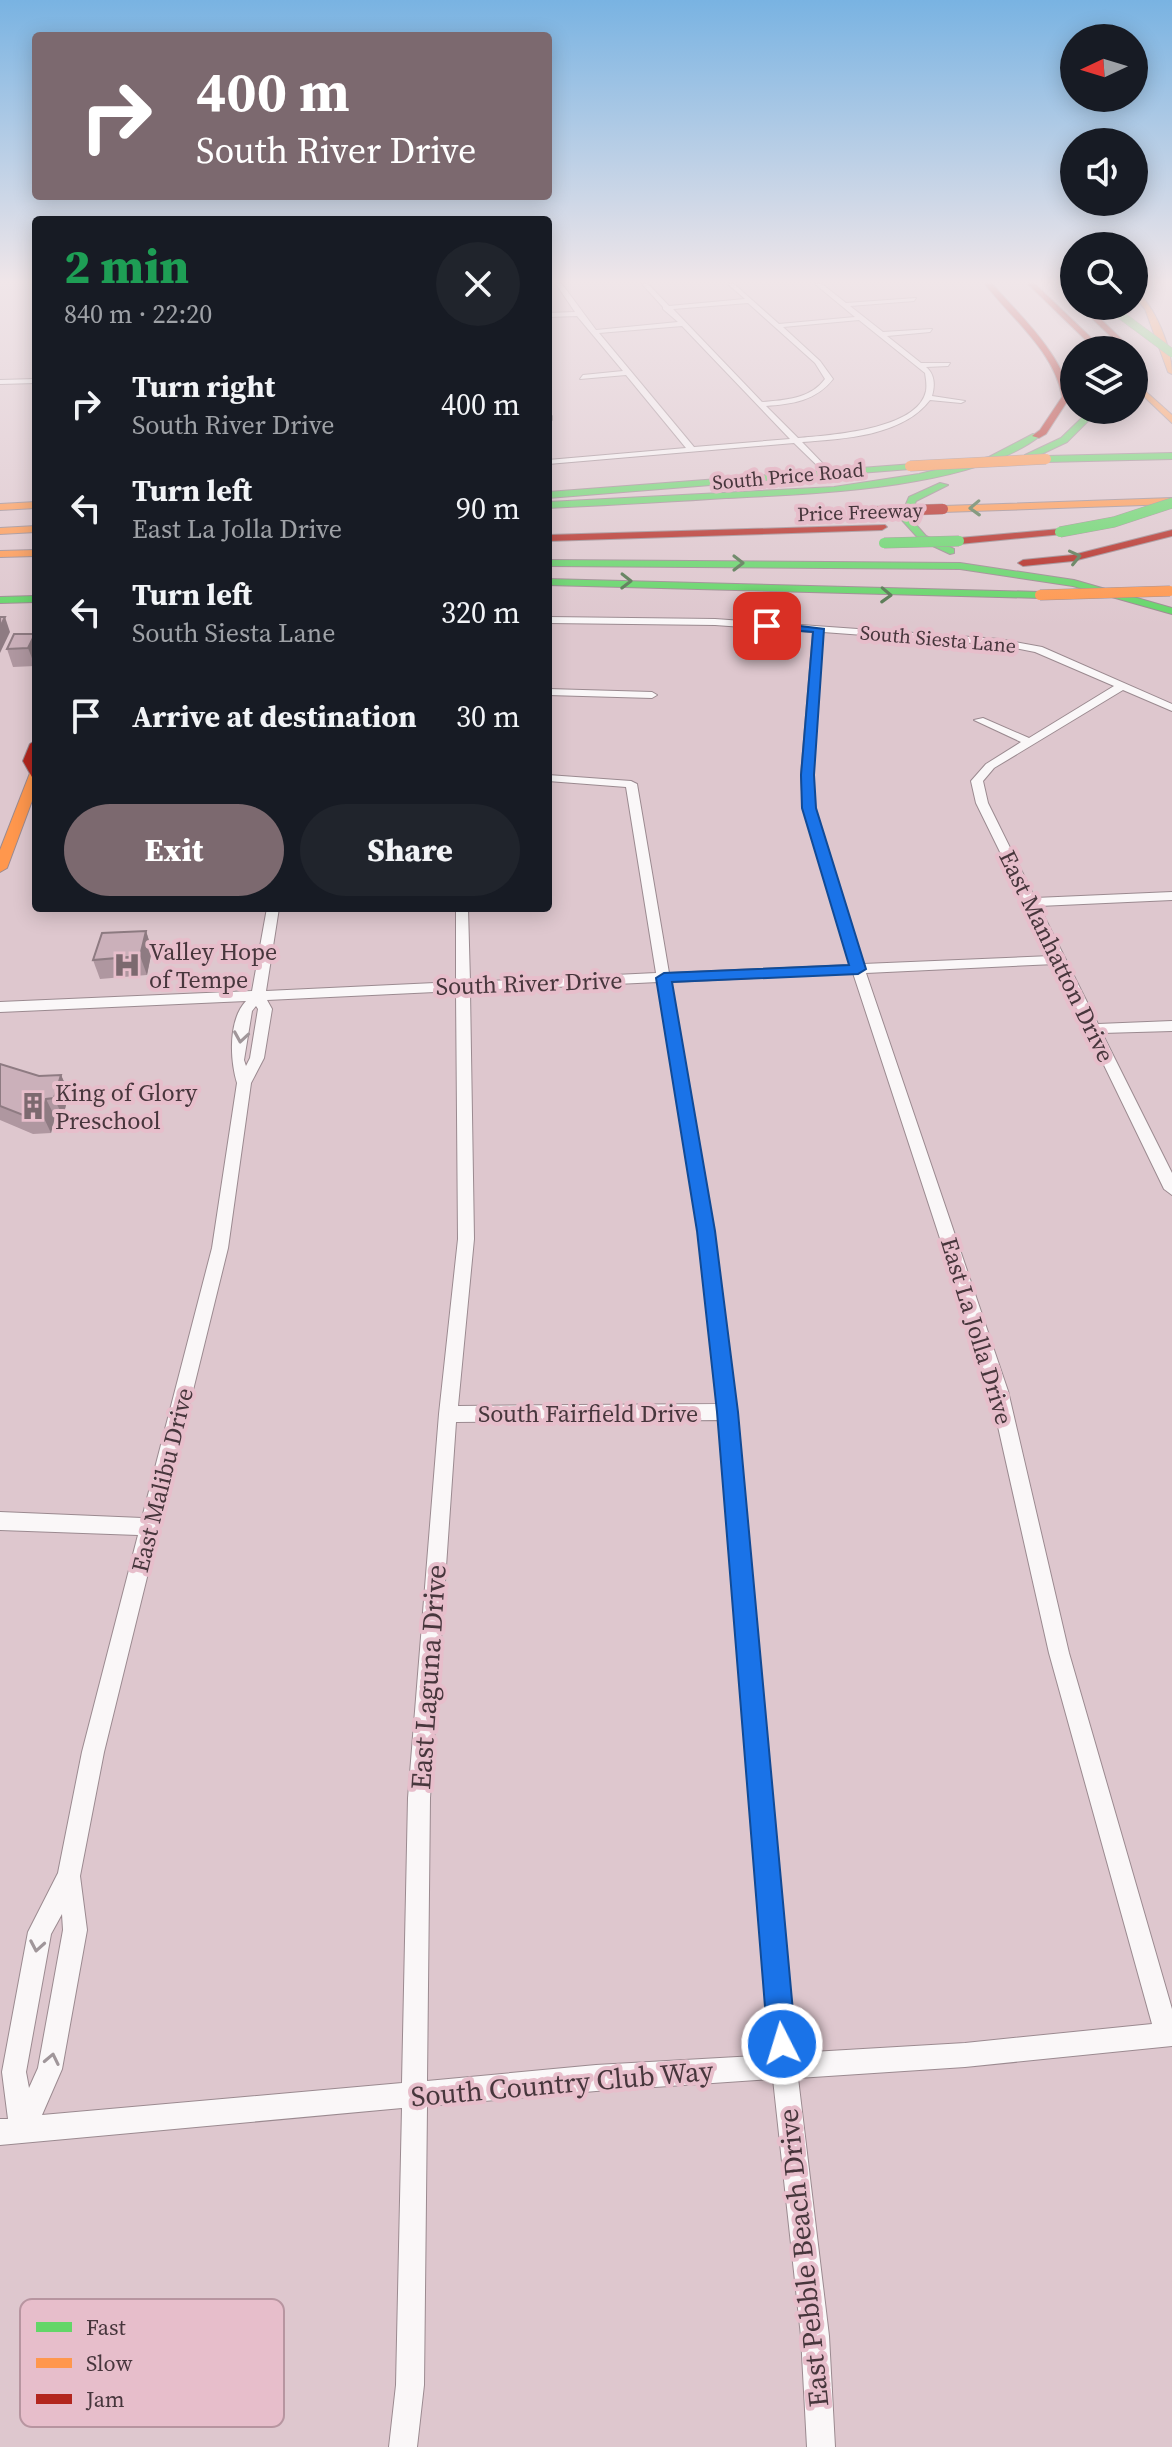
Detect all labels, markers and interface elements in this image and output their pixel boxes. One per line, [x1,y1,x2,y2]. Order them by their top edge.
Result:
north arrow [1060,24,1148,112]
map controls [1060,24,1148,424]
text: 400 m [196,53,350,130]
icon: right [64,64,168,168]
text: South River Drive [196,126,476,175]
button: sound [1060,128,1148,216]
button: search [1060,232,1148,320]
text: 2 min [64,233,189,299]
button: close [436,242,520,326]
text: 840 m · 22:20 [64,296,212,332]
button: layers [1060,336,1148,424]
text: Turn right [132,366,275,407]
icon: right [64,382,108,426]
text: 400 m [441,384,520,425]
text: South River Drive [132,407,335,443]
street label: South Price Road [711,455,865,497]
text: Turn left [132,470,252,511]
icon: left [64,486,108,530]
text: 90 m [456,488,520,529]
street label: Price Freeway [797,496,924,528]
one-way arrow [968,499,981,516]
text: East La Jolla Drive [132,511,342,547]
one-way arrow [1068,549,1082,566]
one-way arrow [732,554,745,572]
one-way arrow [620,573,633,590]
text: Turn left [132,574,252,615]
one-way arrow [880,586,893,603]
icon: left [64,590,108,634]
text: 320 m [441,592,520,633]
pin [733,592,801,660]
icon: arrive [745,604,789,648]
text: South Siesta Lane [132,615,336,651]
street label: South Siesta Lane [859,618,1017,660]
icon: arrive [64,694,108,738]
text: Arrive at destination [132,696,417,737]
text: 30 m [456,696,520,737]
button: Exit [64,804,284,896]
button: Share [300,804,520,896]
street label: East Manhatton Drive [991,845,1123,1067]
place label: Valley Hope of Tempe [149,935,277,996]
hospital icon: Valley Hope of Tempe [112,950,142,980]
street label: South River Drive [435,963,623,1003]
one-way arrow [233,1030,250,1044]
place label: King of Glory Preschool [55,1076,198,1137]
building icon: King of Glory Preschool [18,1091,48,1121]
street label: East La Jolla Drive [933,1234,1021,1428]
street label: East Malibu Drive [123,1384,201,1576]
street label: South Fairfield Drive [478,1397,698,1430]
street label: East Laguna Drive [401,1563,455,1791]
one-way arrow [30,1940,47,1953]
position arrow [740,2002,824,2086]
street label: South Country Club Way [409,2051,715,2115]
one-way arrow [43,2052,60,2066]
street label: East Pebble Beach Drive [768,2107,838,2409]
legend [20,2299,284,2427]
text: Fast [86,2312,127,2342]
text: Slow [86,2348,133,2378]
text: Jam [85,2384,125,2414]

